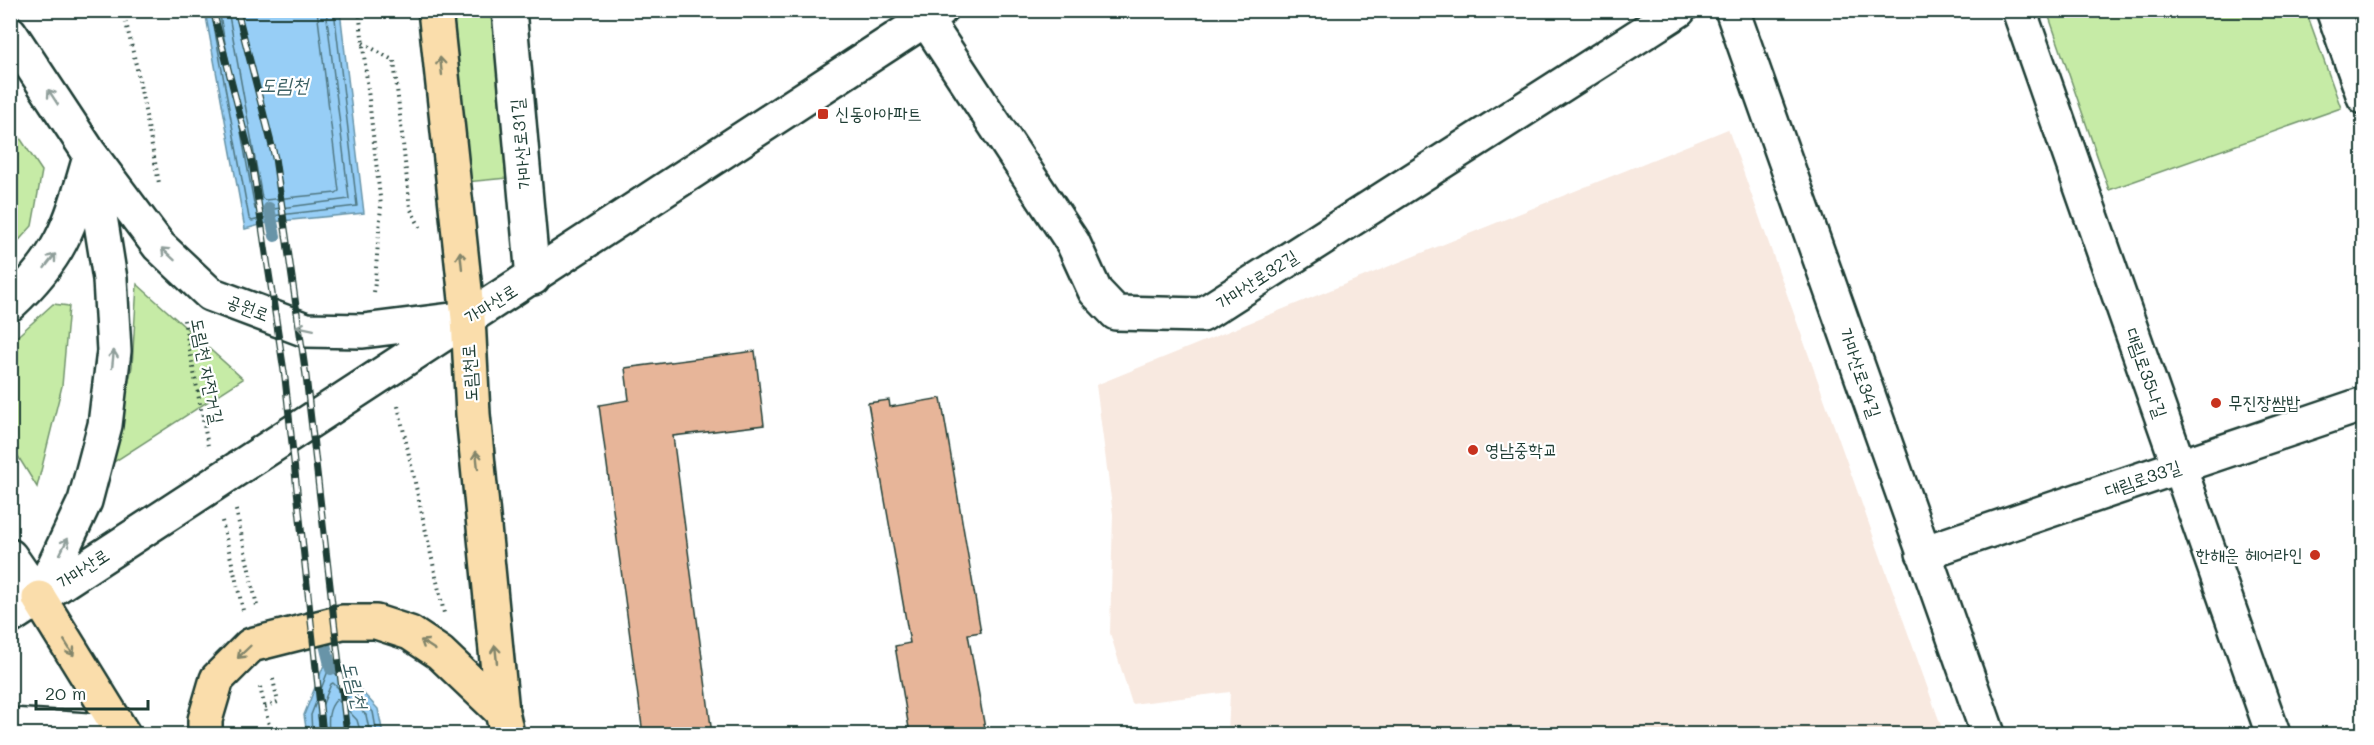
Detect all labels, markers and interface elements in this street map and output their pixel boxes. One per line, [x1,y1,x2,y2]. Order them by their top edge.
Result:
one-way arrow [435,57,446,77]
water label: 도림천 [260,71,310,97]
one-way arrow [47,89,59,106]
street label: 가마산로31길 [504,97,536,190]
place label: 신동아아파트 [835,101,922,125]
marker: 신동아아파트 [816,107,830,121]
street label: 가마산로32길 [1211,243,1302,315]
one-way arrow [160,247,175,261]
one-way arrow [456,251,467,270]
one-way arrow [43,253,56,269]
street label: 가마산로 [460,278,521,329]
street label: 공원로 [224,288,273,326]
street label: 도림천 자전거길 [186,316,230,426]
one-way arrow [296,322,316,333]
street label: 가마산로34길 [1834,325,1888,421]
street label: 대림로35나길 [2120,325,2174,421]
street label: 도림천로 [456,343,483,403]
one-way arrow [108,349,119,369]
place label: 무진장쌈밥 [2228,390,2301,414]
marker: 무진장쌈밥 [2209,396,2223,410]
place label: 영남중학교 [1485,437,1557,461]
marker: 영남중학교 [1466,443,1480,457]
one-way arrow [471,451,482,470]
street label: 대림로33길 [2101,454,2184,502]
one-way arrow [58,537,70,555]
street label: 가마산로 [52,542,113,594]
place label: 한해은 헤어라인 [2196,542,2303,566]
marker: 한해은 헤어라인 [2308,548,2322,562]
one-way arrow [64,639,76,656]
one-way arrow [420,639,437,651]
one-way arrow [237,645,252,659]
one-way arrow [490,645,501,665]
water label: 도림천 [338,658,375,713]
scale bar [36,673,148,711]
text: 20 m [45,681,86,705]

